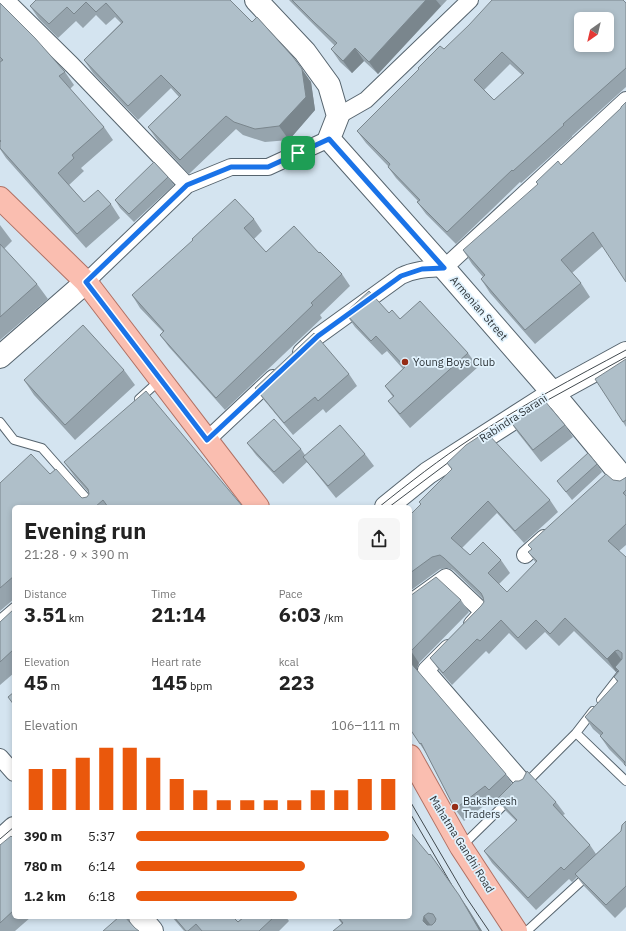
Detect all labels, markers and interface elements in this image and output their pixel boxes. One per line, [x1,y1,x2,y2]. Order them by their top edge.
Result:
north arrow [574,12,614,52]
map controls [574,12,614,52]
pin [281,136,315,170]
icon: arrive [287,142,309,164]
street label: Armenian Street [447,273,511,343]
place label: Young Boys Club [413,355,495,369]
marker: Young Boys Club [400,357,410,367]
street label: Rabindra Sarani [476,391,550,445]
text: Evening run [24,516,146,545]
button: share [358,518,400,560]
text: 21:28 · 9 × 390 m [24,546,129,563]
text: Distance [24,587,67,601]
text: Time [151,587,176,601]
text: Pace [279,587,303,601]
text: 3.51 [24,601,66,628]
text: 21:14 [151,601,206,628]
text: 6:03 [279,601,321,628]
text: km [66,611,84,625]
text: /km [321,611,343,625]
text: Elevation [24,655,70,669]
text: Heart rate [151,655,201,669]
text: kcal [279,655,299,669]
text: 45 [24,669,48,696]
text: 145 [151,669,187,696]
text: 223 [279,669,315,696]
text: m [48,679,60,693]
text: bpm [187,679,212,693]
text: Elevation [24,717,78,734]
text: 106–111 m [331,717,400,734]
street label: Mahatma Gandhi Road [426,793,498,895]
place label: Baksheesh Traders [463,794,517,821]
marker: Baksheesh Traders [450,802,460,812]
text: 390 m [24,828,62,845]
text: 5:37 [88,828,115,845]
text: 780 m [24,858,62,875]
text: 6:14 [88,858,115,875]
text: 1.2 km [24,888,66,905]
text: 6:18 [88,888,115,905]

